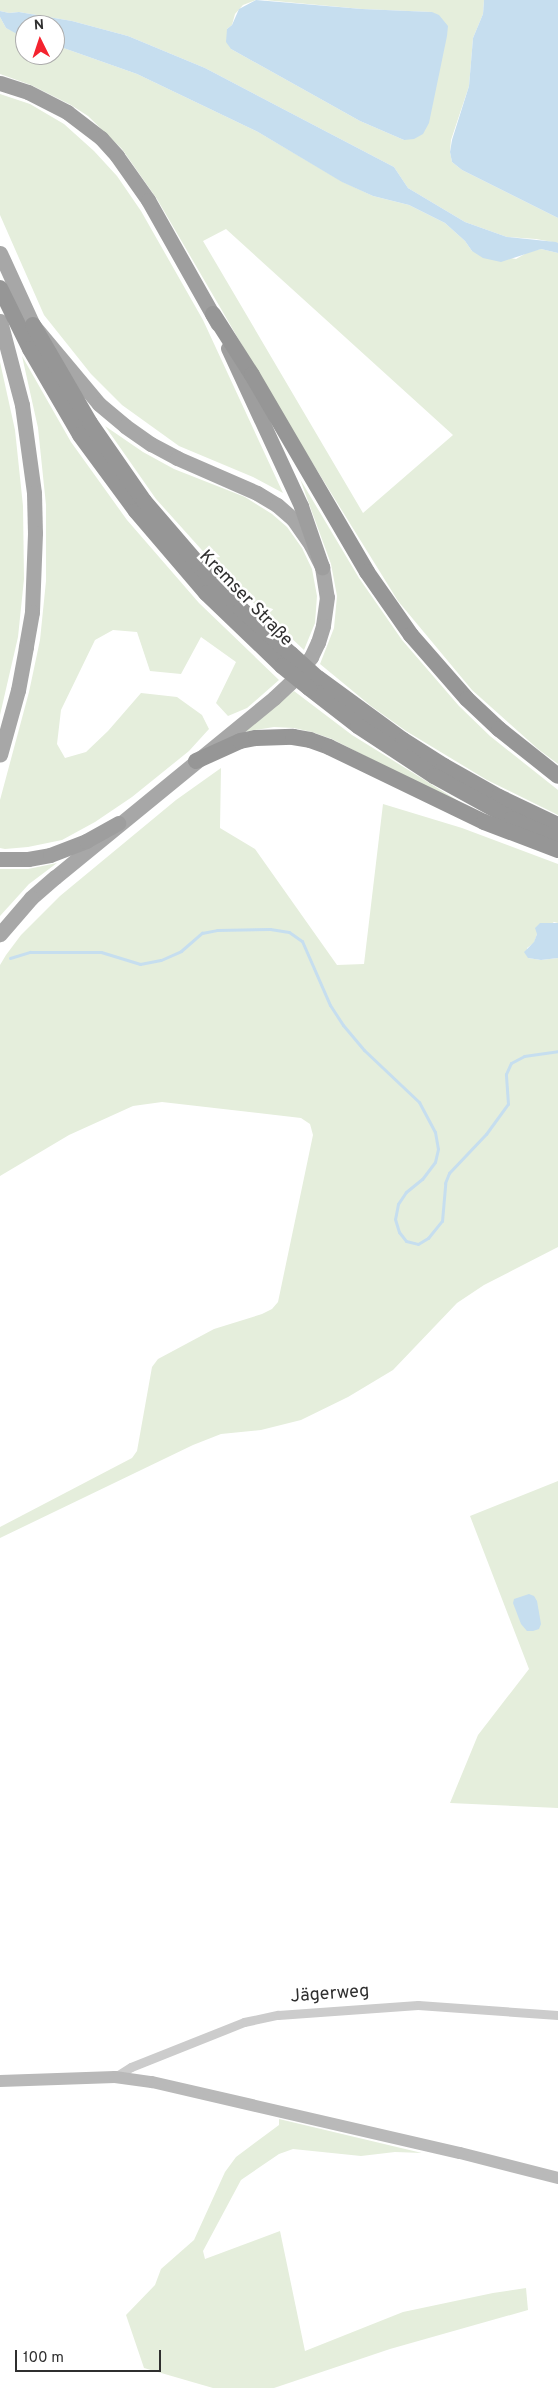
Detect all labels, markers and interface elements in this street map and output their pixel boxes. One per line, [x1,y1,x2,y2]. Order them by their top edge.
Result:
north arrow [15,15,65,65]
text: N [33,17,45,34]
street label: Kremser Straße [194,546,296,652]
street label: Jägerweg [290,1981,370,2009]
scale bar [18,2340,164,2372]
text: 100 m [23,2349,64,2368]

